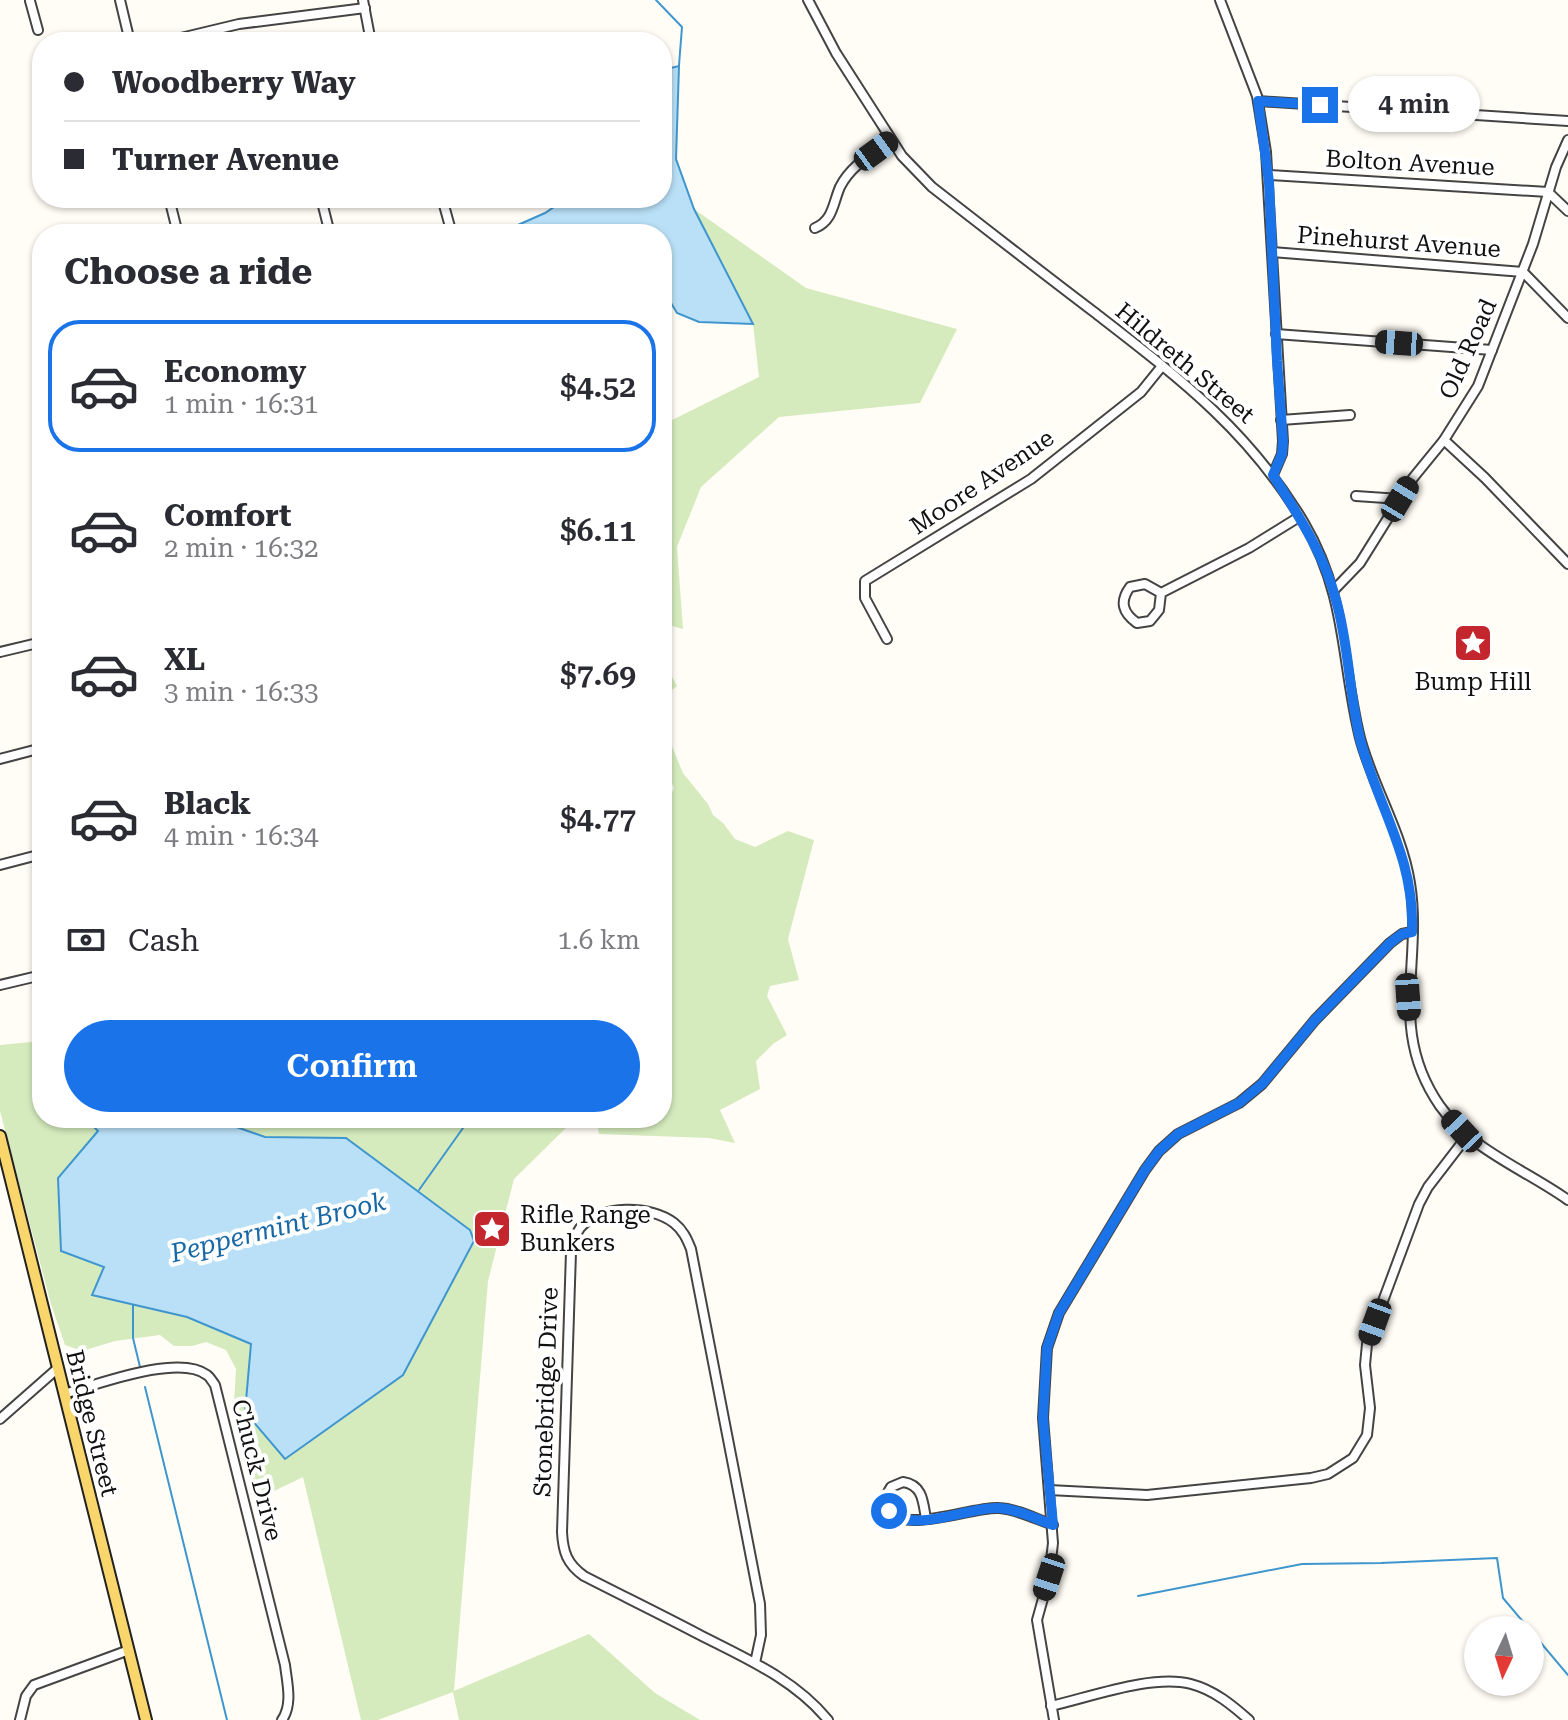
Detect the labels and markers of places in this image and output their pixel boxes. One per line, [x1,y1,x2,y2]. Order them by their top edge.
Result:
place icon: Bump Hill [1452,622,1494,664]
place label: Bump Hill [1415,668,1531,696]
place label: Rifle Range Bunkers [520,1201,651,1257]
place icon: Rifle Range Bunkers [471,1208,513,1250]

